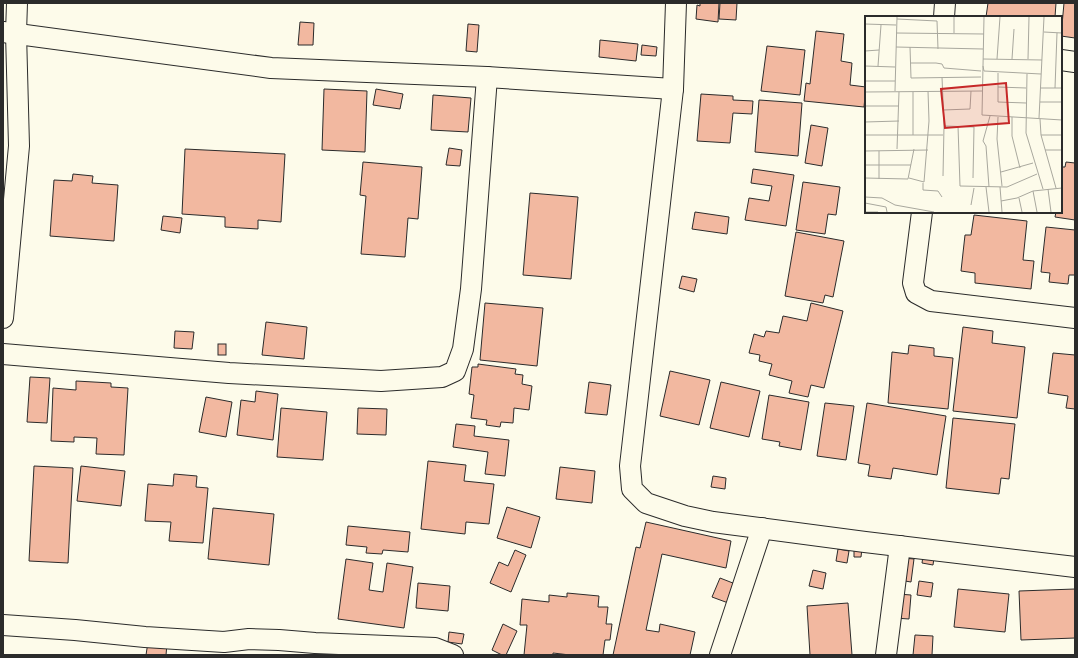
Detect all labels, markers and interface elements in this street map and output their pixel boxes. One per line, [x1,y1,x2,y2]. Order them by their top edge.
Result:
inset map [865,16,1062,213]

